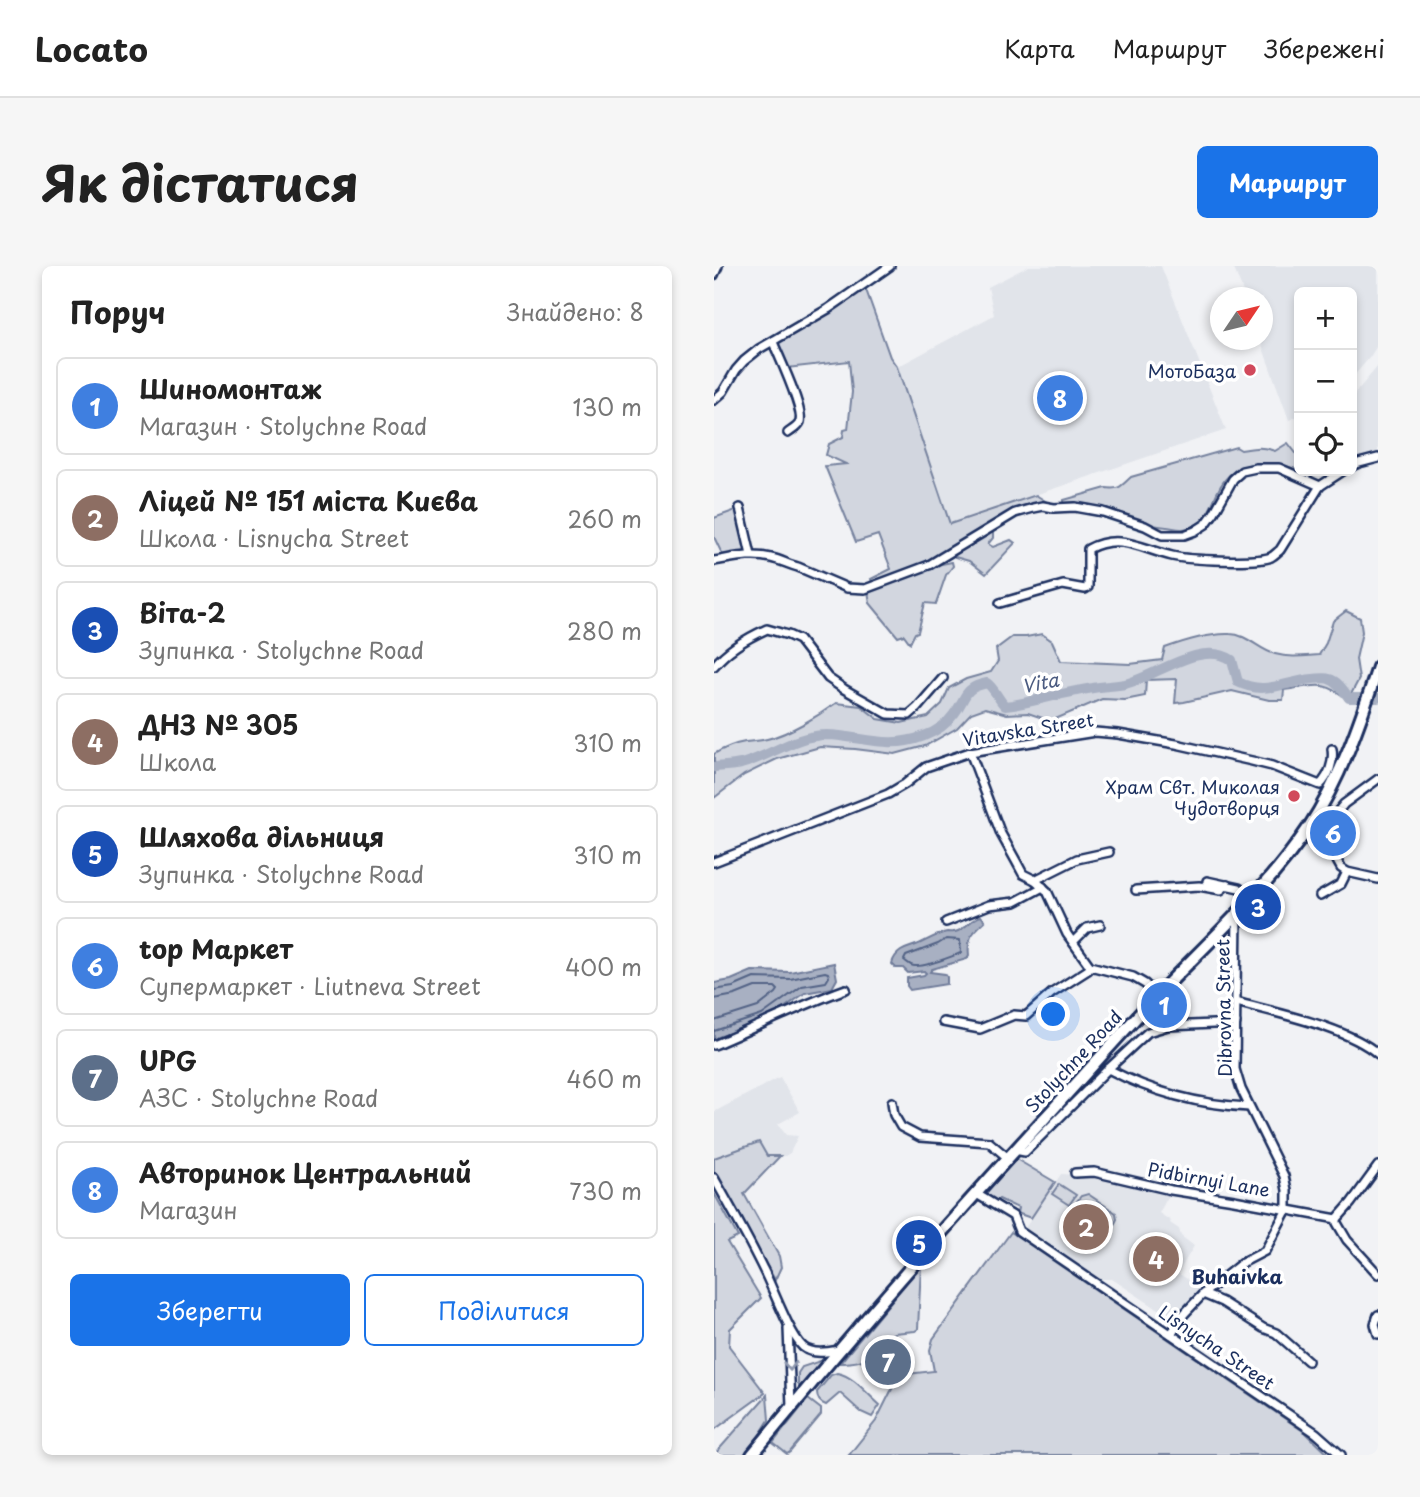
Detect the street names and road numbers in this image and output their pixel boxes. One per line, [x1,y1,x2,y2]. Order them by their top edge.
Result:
street label: Vitavska Street [960,705,1096,753]
street label: Dibrovna Street [1208,939,1238,1077]
street label: Stolychne Road [1018,1004,1128,1118]
street label: Pidbirnyi Lane [1146,1155,1272,1203]
street label: Lisnycha Street [1154,1298,1280,1396]

